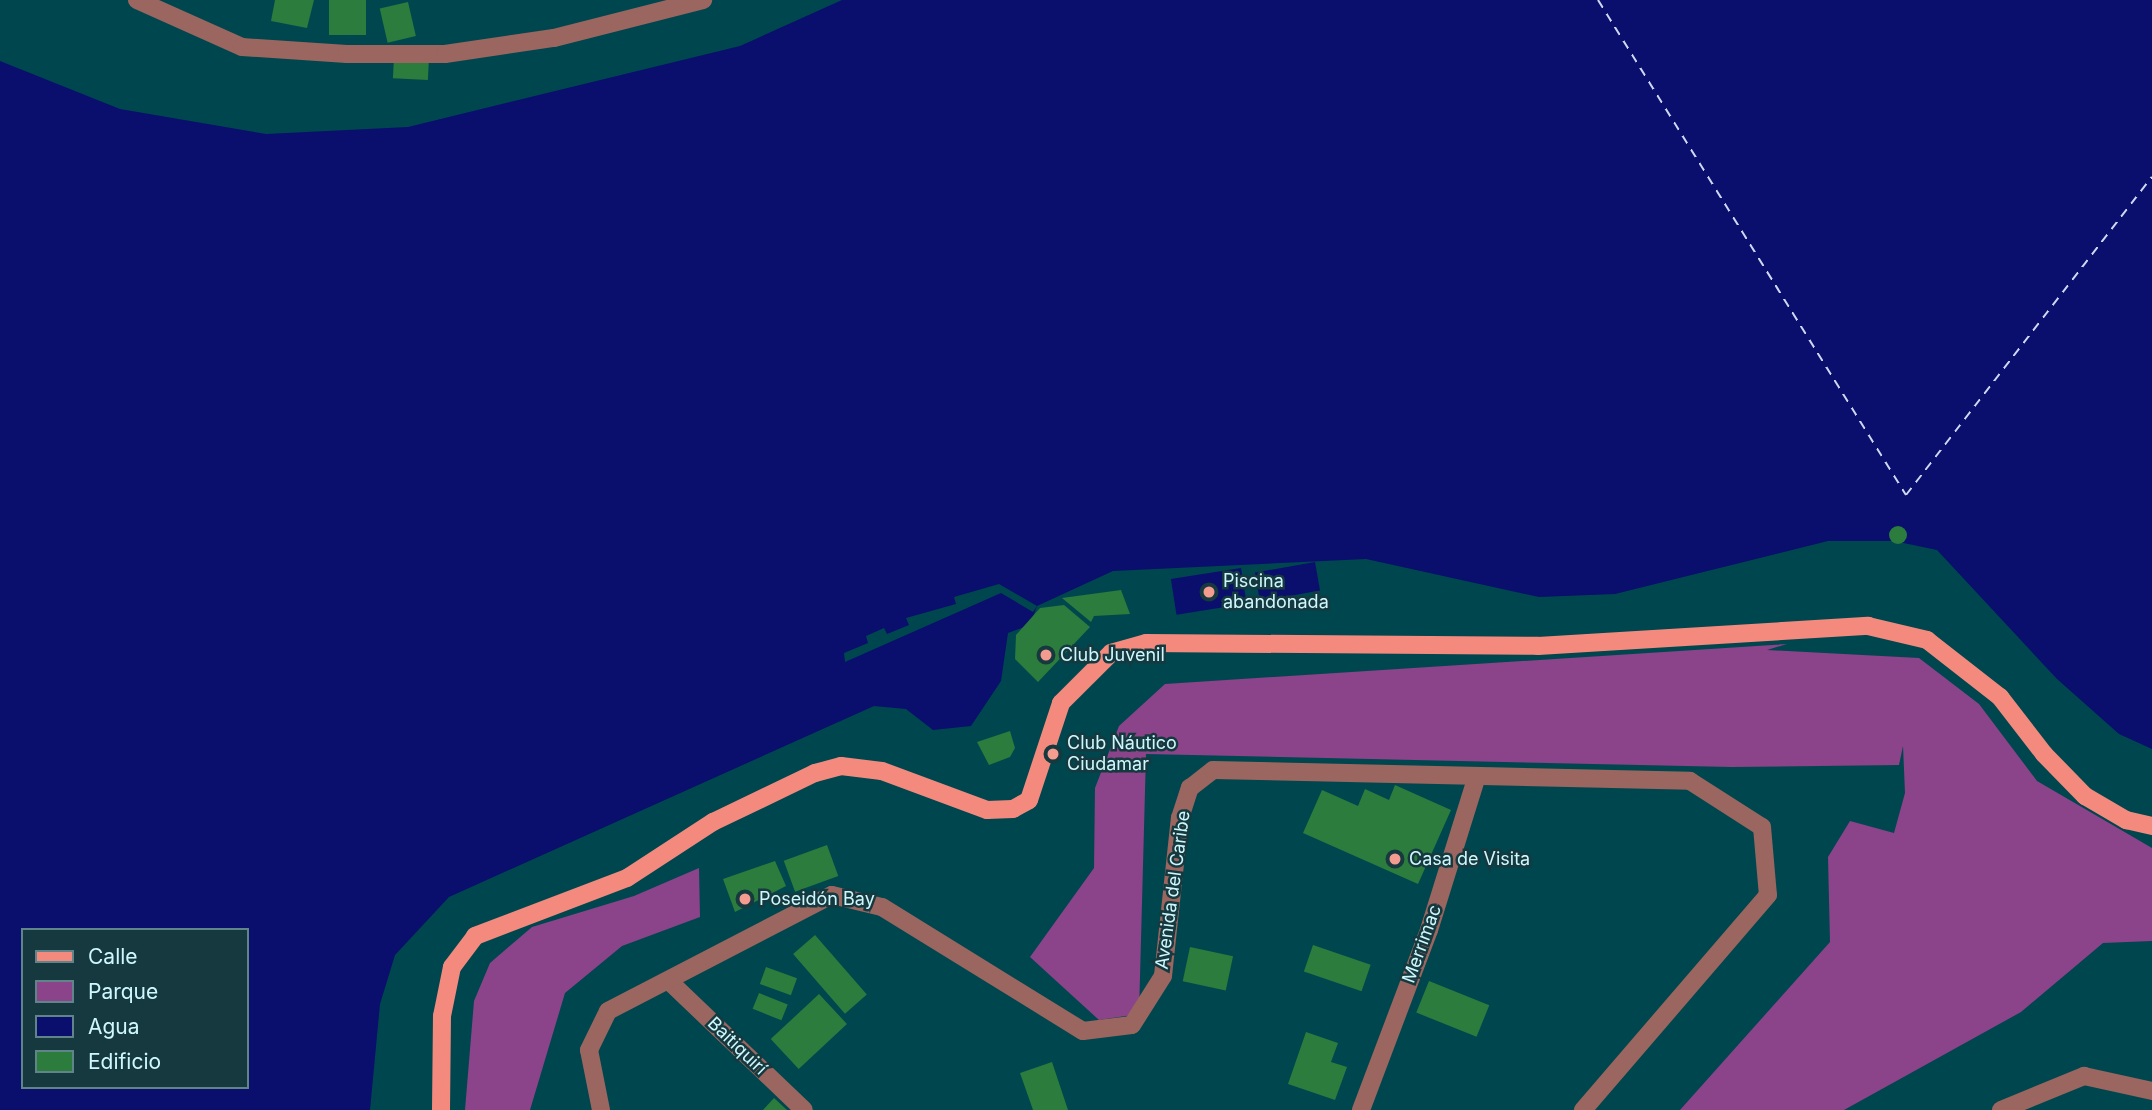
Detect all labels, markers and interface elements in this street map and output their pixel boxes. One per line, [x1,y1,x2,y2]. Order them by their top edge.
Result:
place label: Piscina abandonada [1223,571,1329,614]
marker: Piscina abandonada [1201,584,1217,600]
place label: Club Juvenil [1060,644,1165,666]
marker: Club Juvenil [1038,647,1054,663]
place label: Club Náutico Ciudamar [1067,733,1177,776]
marker: Club Náutico Ciudamar [1045,746,1061,762]
street label: Avenida del Caribe [1151,809,1195,971]
place label: Casa de Visita [1409,848,1530,870]
marker: Casa de Visita [1387,851,1403,867]
place label: Poseidón Bay [759,888,875,910]
marker: Poseidón Bay [737,891,753,907]
street label: Merrimac [1398,902,1446,986]
legend [21,928,248,1089]
text: Calle [88,944,138,969]
text: Parque [88,979,158,1004]
street label: Baitiquirí [703,1013,771,1079]
text: Agua [88,1014,140,1039]
text: Edificio [88,1049,161,1074]

